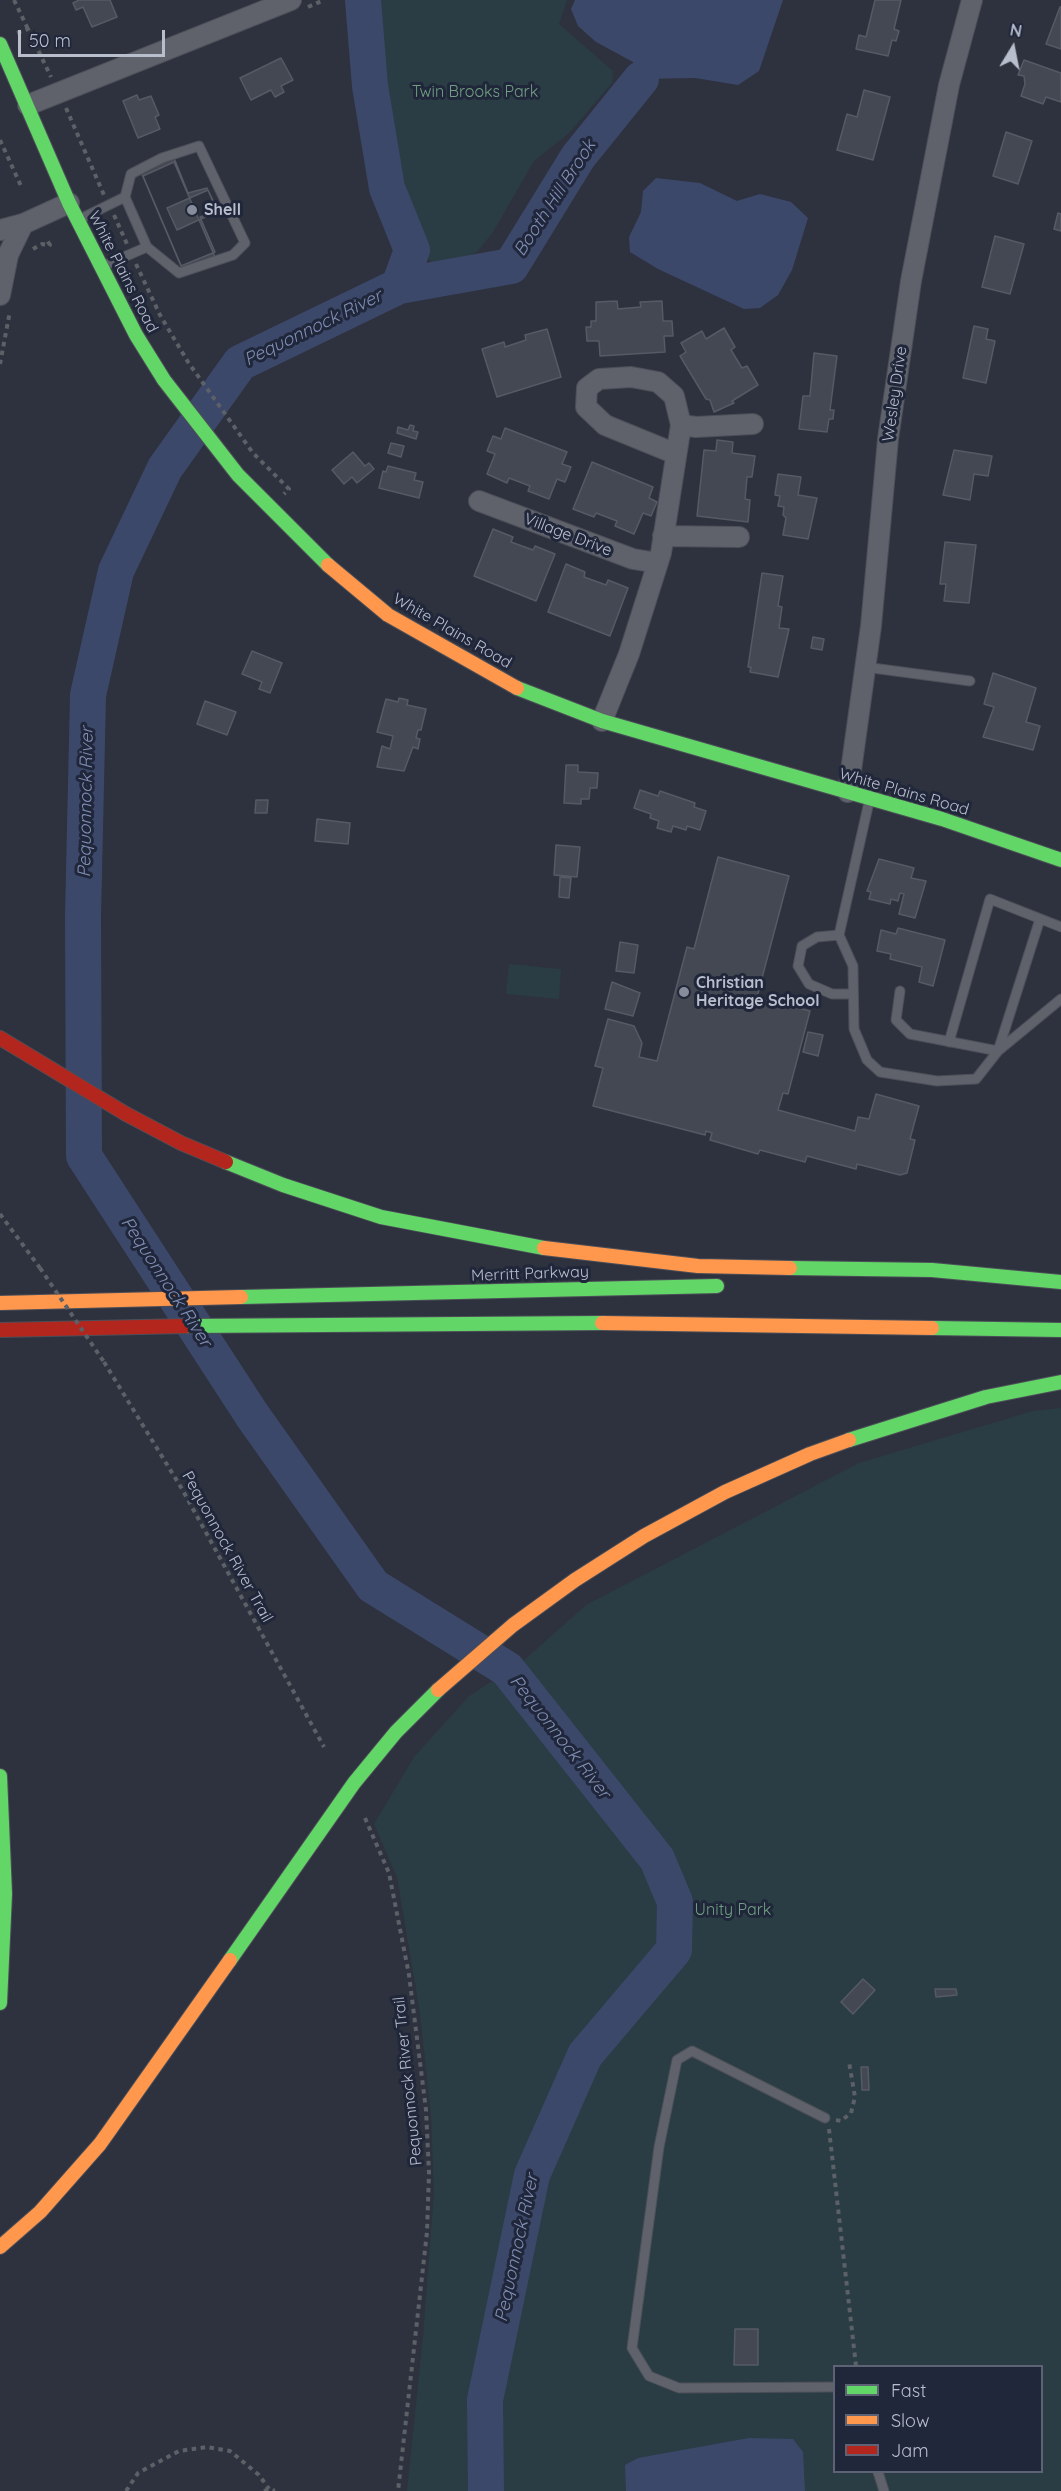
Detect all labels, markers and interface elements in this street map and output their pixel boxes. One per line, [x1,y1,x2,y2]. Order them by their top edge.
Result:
scale bar [21,18,168,56]
north arrow [983,18,1043,78]
text: N [1009,19,1024,41]
text: 50 m [29,29,71,52]
park label: Twin Brooks Park [412,82,538,102]
water label: Booth Hill Brook [509,136,601,260]
place label: Shell [204,200,241,220]
marker: Shell [185,203,199,217]
street label: White Plains Road [84,208,162,336]
water label: Pequonnock River [241,285,385,371]
street label: Wesley Drive [879,345,911,443]
street label: Village Drive [521,509,615,561]
street label: White Plains Road [389,589,515,673]
water label: Pequonnock River [74,726,98,878]
street label: White Plains Road [837,764,971,820]
place label: Christian Heritage School [696,973,820,1011]
marker: Christian Heritage School [677,985,691,999]
water label: Pequonnock River [116,1213,216,1351]
street label: Merritt Parkway [471,1262,589,1286]
street label: Pequonnock River Trail [177,1468,277,1626]
water label: Pequonnock River [505,1671,615,1803]
park label: Unity Park [695,1900,771,1920]
street label: Pequonnock River Trail [390,1996,426,2166]
water label: Pequonnock River [491,2172,543,2324]
legend [833,2365,1043,2473]
text: Fast [891,2379,926,2402]
text: Slow [891,2409,929,2432]
text: Jam [891,2439,929,2462]

